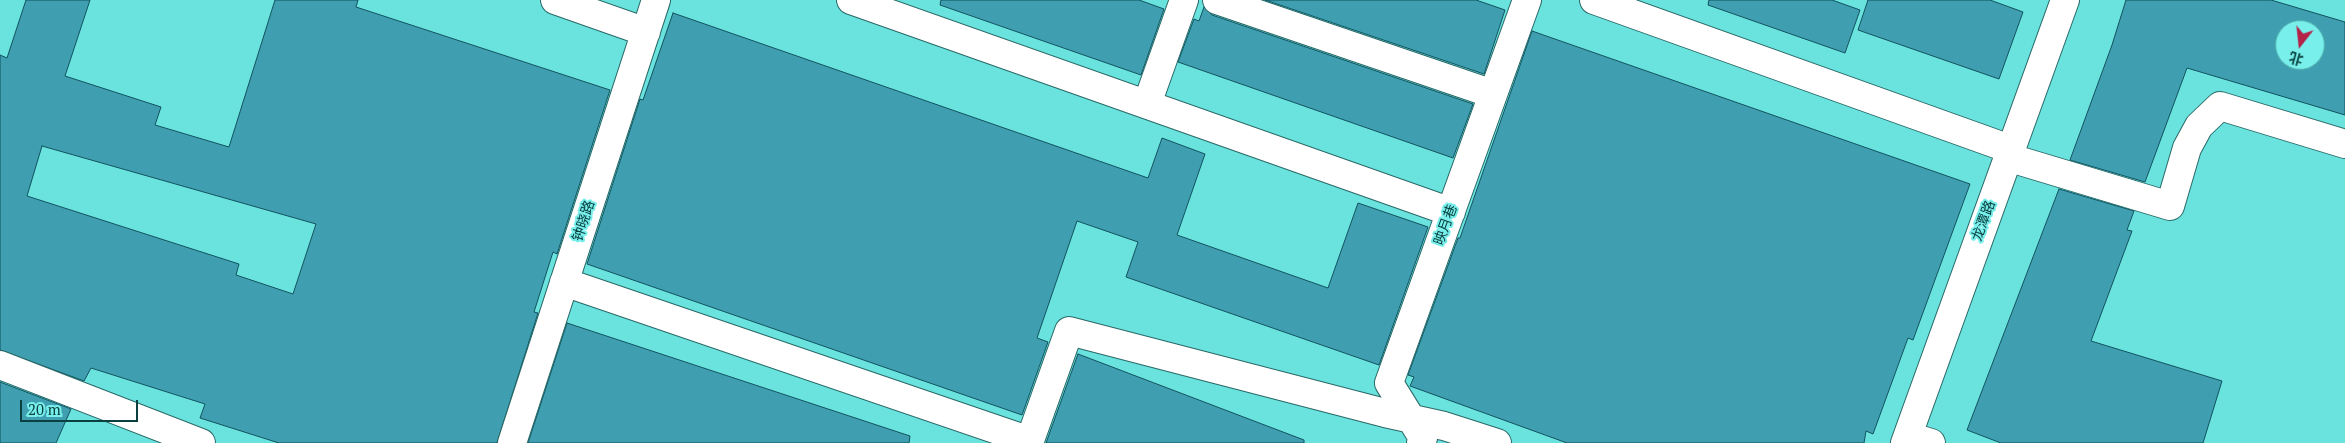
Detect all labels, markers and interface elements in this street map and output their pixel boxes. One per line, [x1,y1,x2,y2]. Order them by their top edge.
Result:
north arrow [2275,20,2325,70]
text: 北 [2287,48,2305,70]
street label: 钟晓路 [570,198,598,244]
street label: 龙潭路 [1969,198,1999,244]
street label: 映月巷 [1431,202,1461,248]
scale bar [22,390,140,422]
text: 20 m [28,399,61,419]

